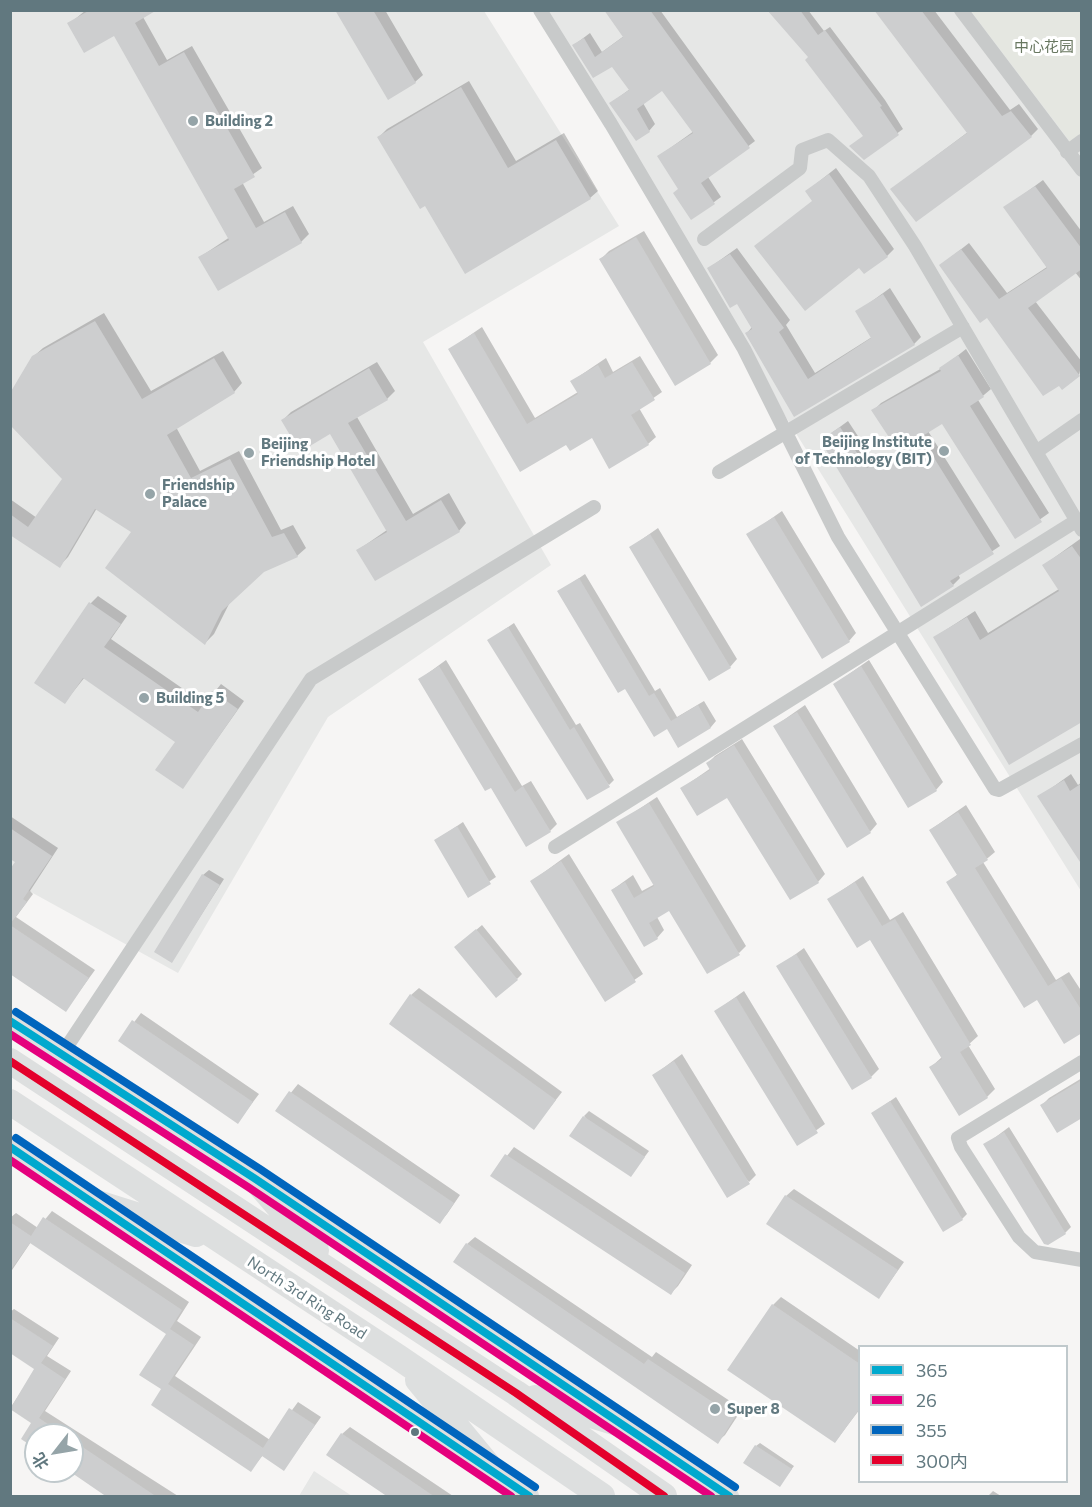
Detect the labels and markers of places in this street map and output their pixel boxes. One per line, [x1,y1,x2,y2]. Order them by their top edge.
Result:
place label: Building 2 [205,112,273,130]
marker: Building 2 [186,114,200,128]
place label: Beijing Institute of Technology (BIT) [795,433,932,468]
place label: Beijing Friendship Hotel [261,435,375,470]
marker: Beijing Institute of Technology (BIT) [937,444,951,458]
marker: Beijing Friendship Hotel [242,446,256,460]
place label: Friendship Palace [162,476,235,511]
marker: Friendship Palace [143,487,157,501]
place label: Building 5 [156,689,224,707]
marker: Building 5 [137,691,151,705]
place label: Super 8 [727,1400,780,1418]
marker: Super 8 [708,1402,722,1416]
unlabelled marker [409,1426,421,1438]

